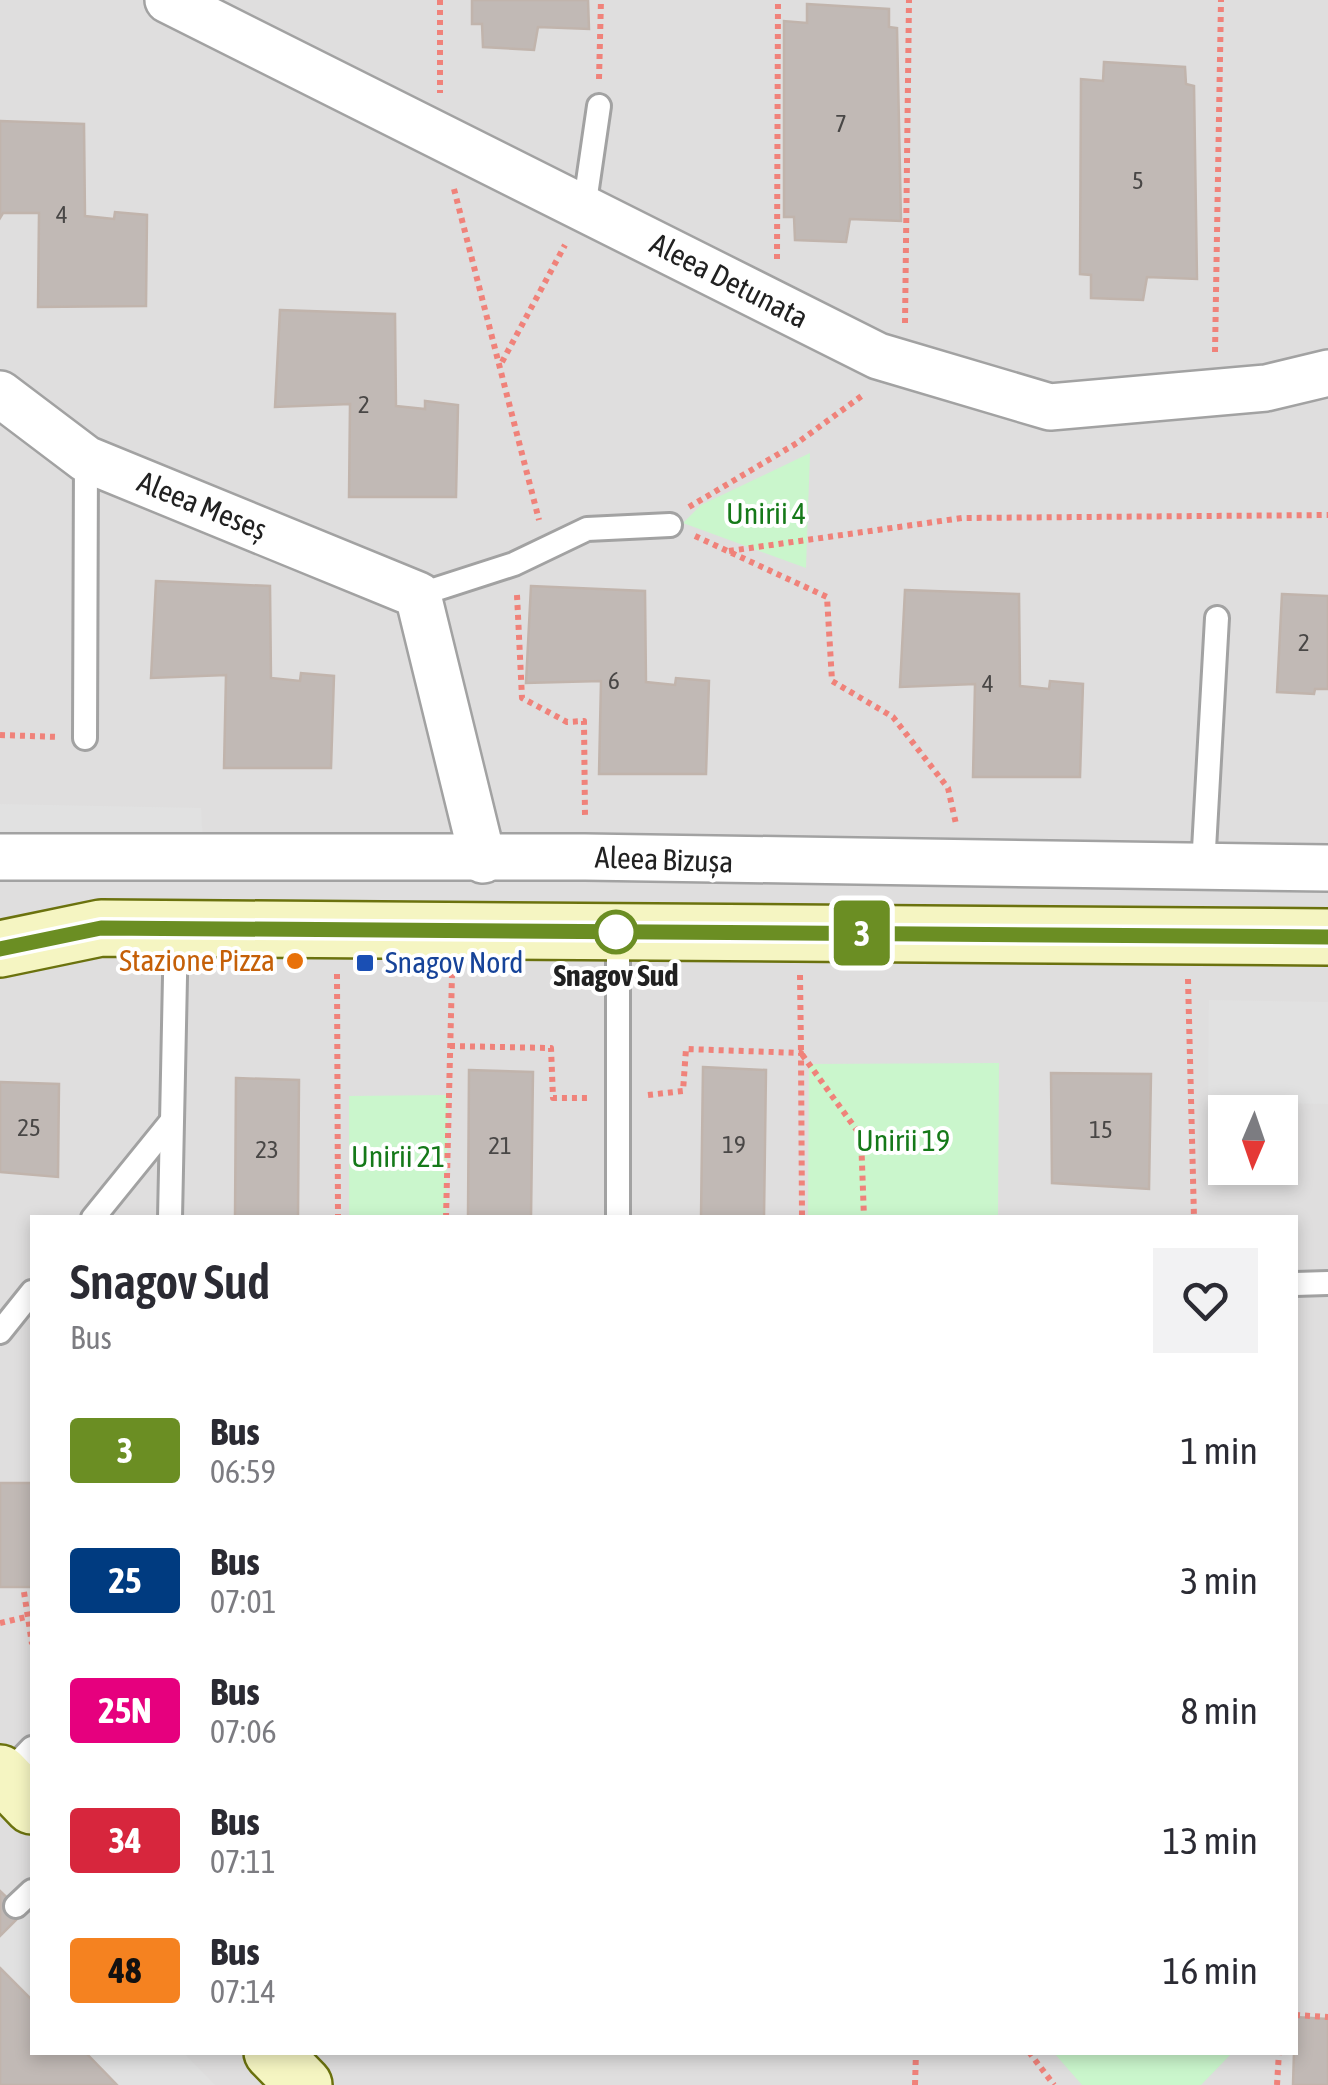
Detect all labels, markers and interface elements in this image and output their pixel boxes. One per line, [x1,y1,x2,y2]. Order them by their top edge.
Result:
house number: 7 [835,109,847,137]
house number: 5 [1132,166,1144,194]
house number: 4 [56,200,68,228]
street label: Aleea Detunata [645,226,814,334]
house number: 2 [358,390,370,418]
street label: Aleea Meseș [133,464,272,547]
park label: Unirii 4 [726,496,806,530]
house number: 2 [1298,628,1310,656]
house number: 6 [608,666,620,694]
house number: 4 [982,669,994,697]
street label: Aleea Bizușa [594,840,734,879]
line badge: 3 [830,900,894,966]
marker: Snagov Sud [595,911,637,953]
text: 3 [854,913,870,953]
place label: Stazione Pizza [119,943,275,977]
place label: Snagov Nord [385,945,524,979]
marker: Stazione Pizza [284,950,306,972]
marker: Snagov Nord [354,952,376,974]
place label: Snagov Sud [554,958,678,992]
north arrow [1208,1095,1298,1185]
map controls [1208,1095,1298,1185]
house number: 25 [17,1113,41,1141]
house number: 15 [1089,1115,1113,1143]
park label: Unirii 19 [856,1123,950,1157]
house number: 19 [722,1130,746,1158]
house number: 21 [488,1131,512,1159]
house number: 23 [255,1135,279,1163]
park label: Unirii 21 [351,1139,445,1173]
button: heart [1153,1248,1258,1353]
text: Snagov Sud [70,1254,270,1309]
text: Bus [70,1319,112,1356]
text: Bus [210,1410,260,1453]
text: 1 min [1180,1429,1258,1472]
text: 3 [117,1430,133,1470]
text: 06:59 [210,1453,276,1490]
text: Bus [210,1540,260,1583]
text: 3 min [1180,1559,1258,1602]
text: 25 [109,1560,141,1600]
text: 07:01 [210,1583,277,1620]
text: Bus [210,1670,260,1713]
text: 8 min [1180,1689,1258,1732]
text: 25N [98,1690,152,1730]
text: 07:06 [210,1713,277,1750]
text: Bus [210,1800,260,1843]
text: 13 min [1163,1819,1258,1862]
text: 34 [109,1820,141,1860]
text: 07:11 [210,1843,276,1880]
text: Bus [210,1930,260,1973]
text: 16 min [1163,1949,1258,1992]
text: 48 [109,1950,141,1990]
text: 07:14 [210,1973,276,2010]

